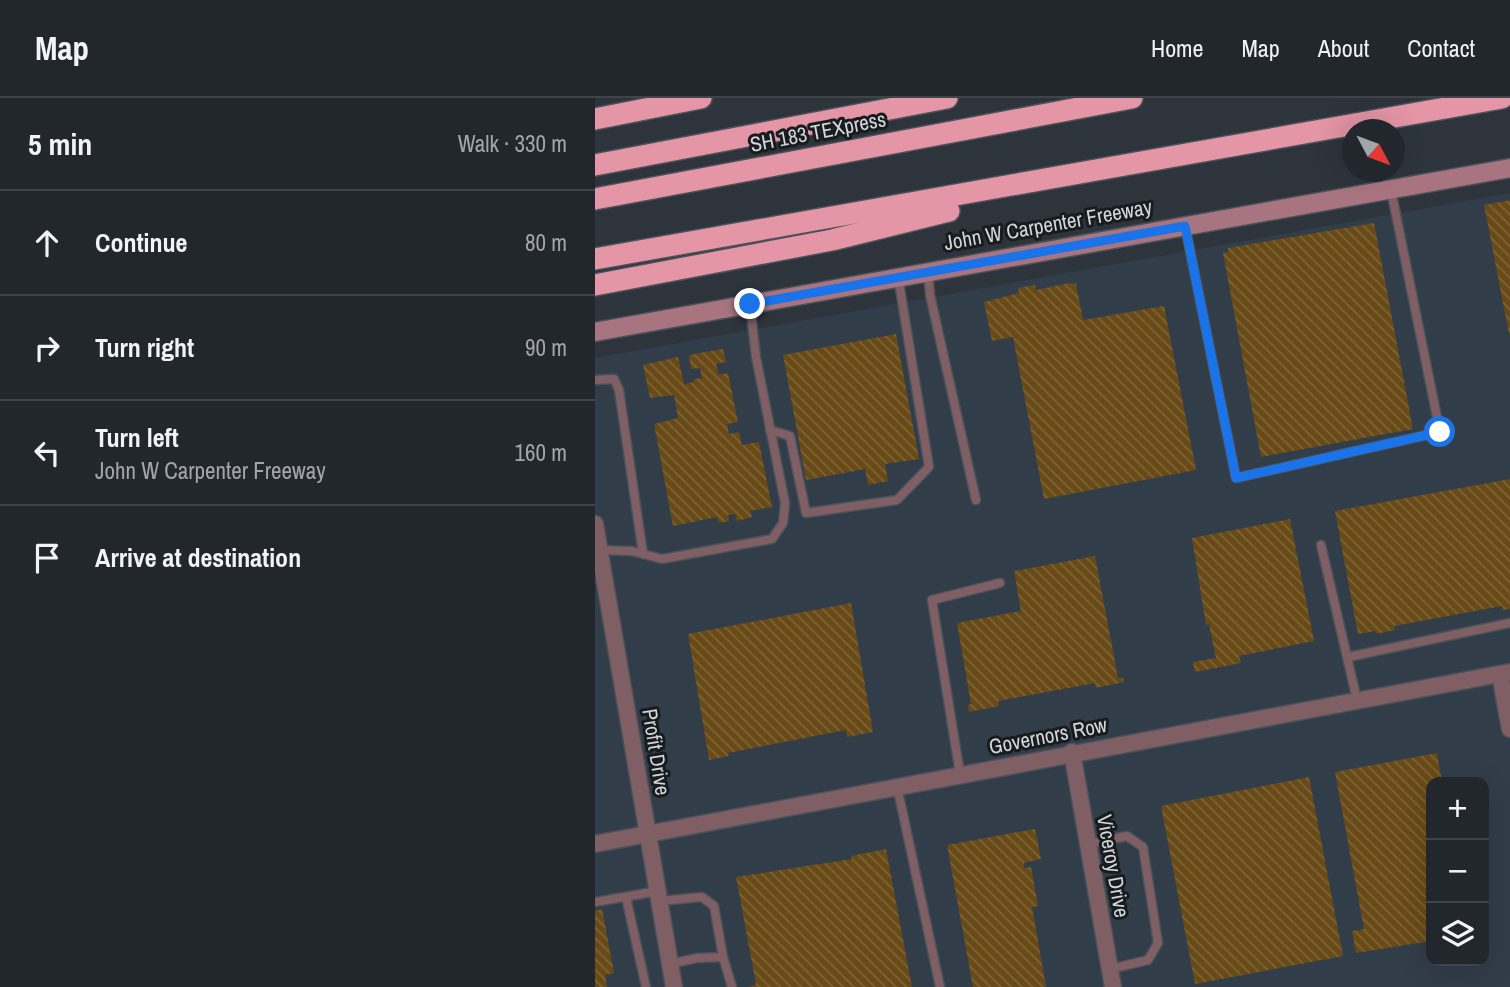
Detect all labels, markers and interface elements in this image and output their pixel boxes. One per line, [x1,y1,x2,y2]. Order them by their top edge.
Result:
text: Map [35,26,89,70]
text: Home [1151,32,1203,64]
text: Map [1241,32,1280,64]
text: About [1318,32,1369,64]
text: Contact [1407,32,1475,64]
street label: SH 183 TEXpress [748,104,888,159]
north arrow [1342,119,1405,182]
text: 5 min [28,124,92,164]
text: Walk · 330 m [458,128,567,159]
street label: John W Carpenter Freeway [942,192,1154,257]
icon: ahead [28,224,66,262]
text: Continue [95,225,187,260]
text: 80 m [525,227,567,258]
route end [734,288,765,319]
icon: right [28,329,66,367]
text: Turn right [95,330,194,365]
text: 90 m [525,332,567,363]
route start [1424,416,1455,447]
text: Turn left [95,420,179,455]
icon: left [28,434,66,472]
text: 160 m [515,437,567,468]
text: John W Carpenter Freeway [95,455,326,486]
icon: arrive [28,539,66,577]
text: Arrive at destination [95,540,301,575]
street label: Profit Drive [635,707,678,797]
street label: Governors Row [986,710,1110,761]
map controls [1426,777,1489,966]
button: + [1426,777,1489,840]
street label: Viceroy Drive [1090,812,1137,920]
button: − [1426,840,1489,903]
button: layers [1426,903,1489,966]

